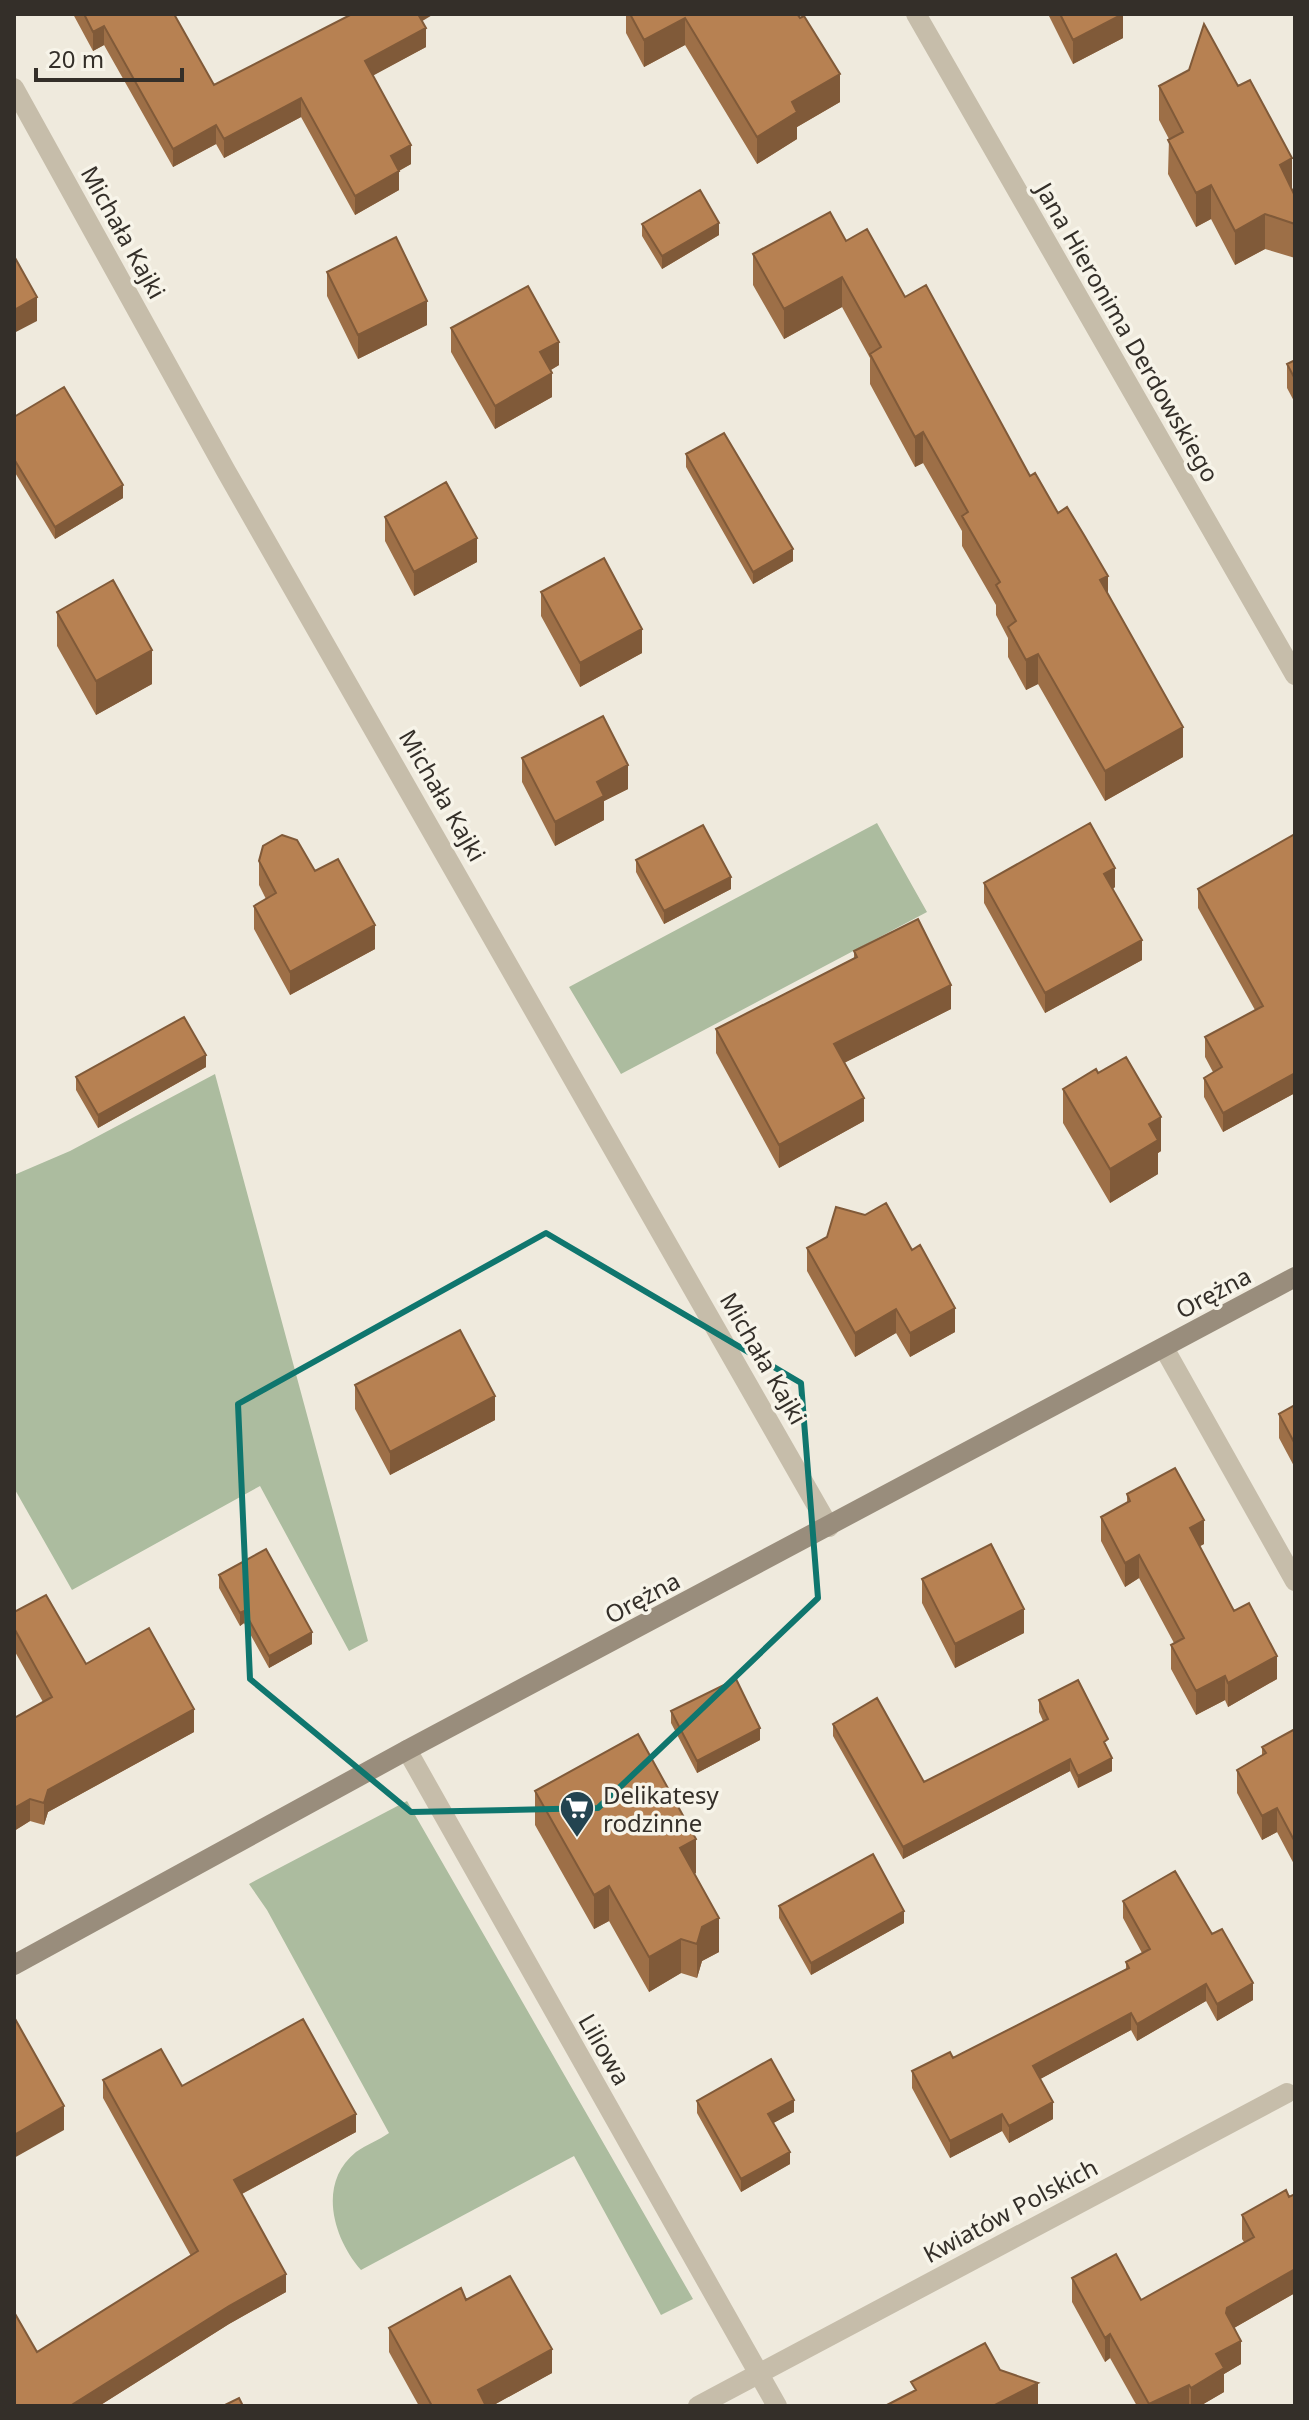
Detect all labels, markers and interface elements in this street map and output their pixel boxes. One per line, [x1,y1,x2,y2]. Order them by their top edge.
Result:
scale bar [36,32,182,82]
text: 20 m [48,42,104,75]
street label: Michała Kajki [74,160,174,304]
street label: Jana Hieronima Derdowskiego [1028,175,1227,488]
street label: Michała Kajki [392,723,494,867]
street label: Orężna [1169,1258,1257,1326]
street label: Michała Kajki [713,1286,815,1430]
street label: Orężna [598,1563,686,1631]
place label: Delikatesy rodzinne [603,1778,719,1839]
supermarket icon: Delikatesy rodzinne [558,1789,596,1839]
street label: Liliowa [571,2007,639,2091]
street label: Kwiatów Polskich [917,2150,1103,2270]

